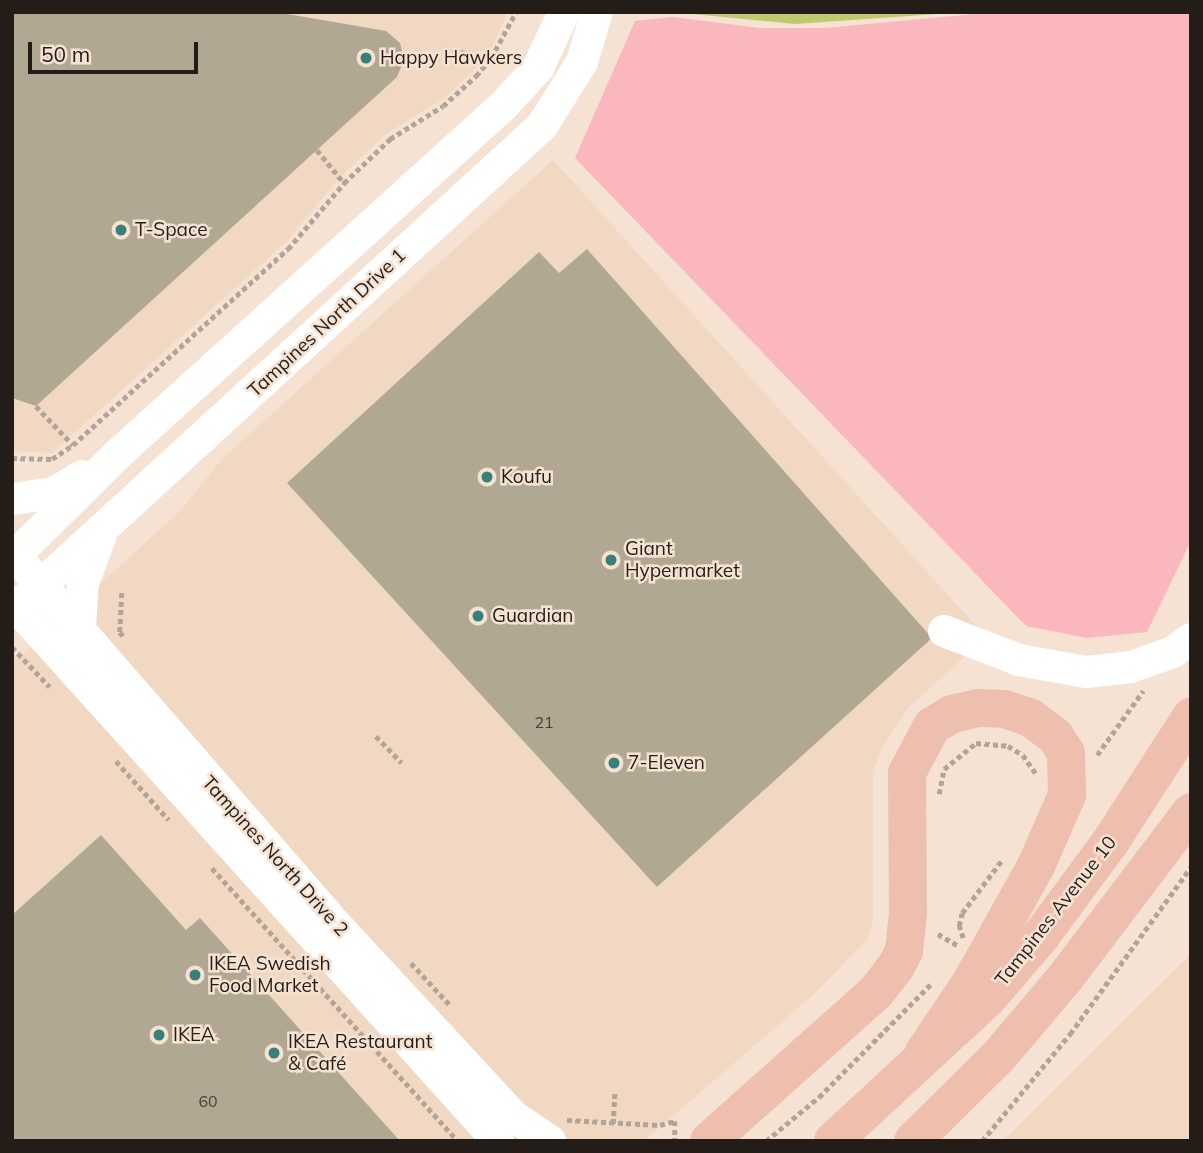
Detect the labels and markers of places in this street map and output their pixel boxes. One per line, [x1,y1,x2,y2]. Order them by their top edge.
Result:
place label: Happy Hawkers [380,47,522,69]
marker: Happy Hawkers [358,50,374,66]
place label: T-Space [135,219,208,241]
marker: T-Space [113,222,129,238]
place label: Koufu [501,466,552,488]
marker: Koufu [479,469,495,485]
place label: Giant Hypermarket [625,538,740,582]
marker: Giant Hypermarket [603,552,619,568]
place label: Guardian [492,605,573,627]
marker: Guardian [470,608,486,624]
place label: 7-Eleven [628,752,705,774]
marker: 7-Eleven [606,755,622,771]
place label: IKEA Swedish Food Market [209,953,331,997]
marker: IKEA Swedish Food Market [187,967,203,983]
place label: IKEA [173,1024,215,1046]
marker: IKEA [151,1027,167,1043]
place label: IKEA Restaurant & Café [288,1031,432,1075]
marker: IKEA Restaurant & Café [266,1045,282,1061]

